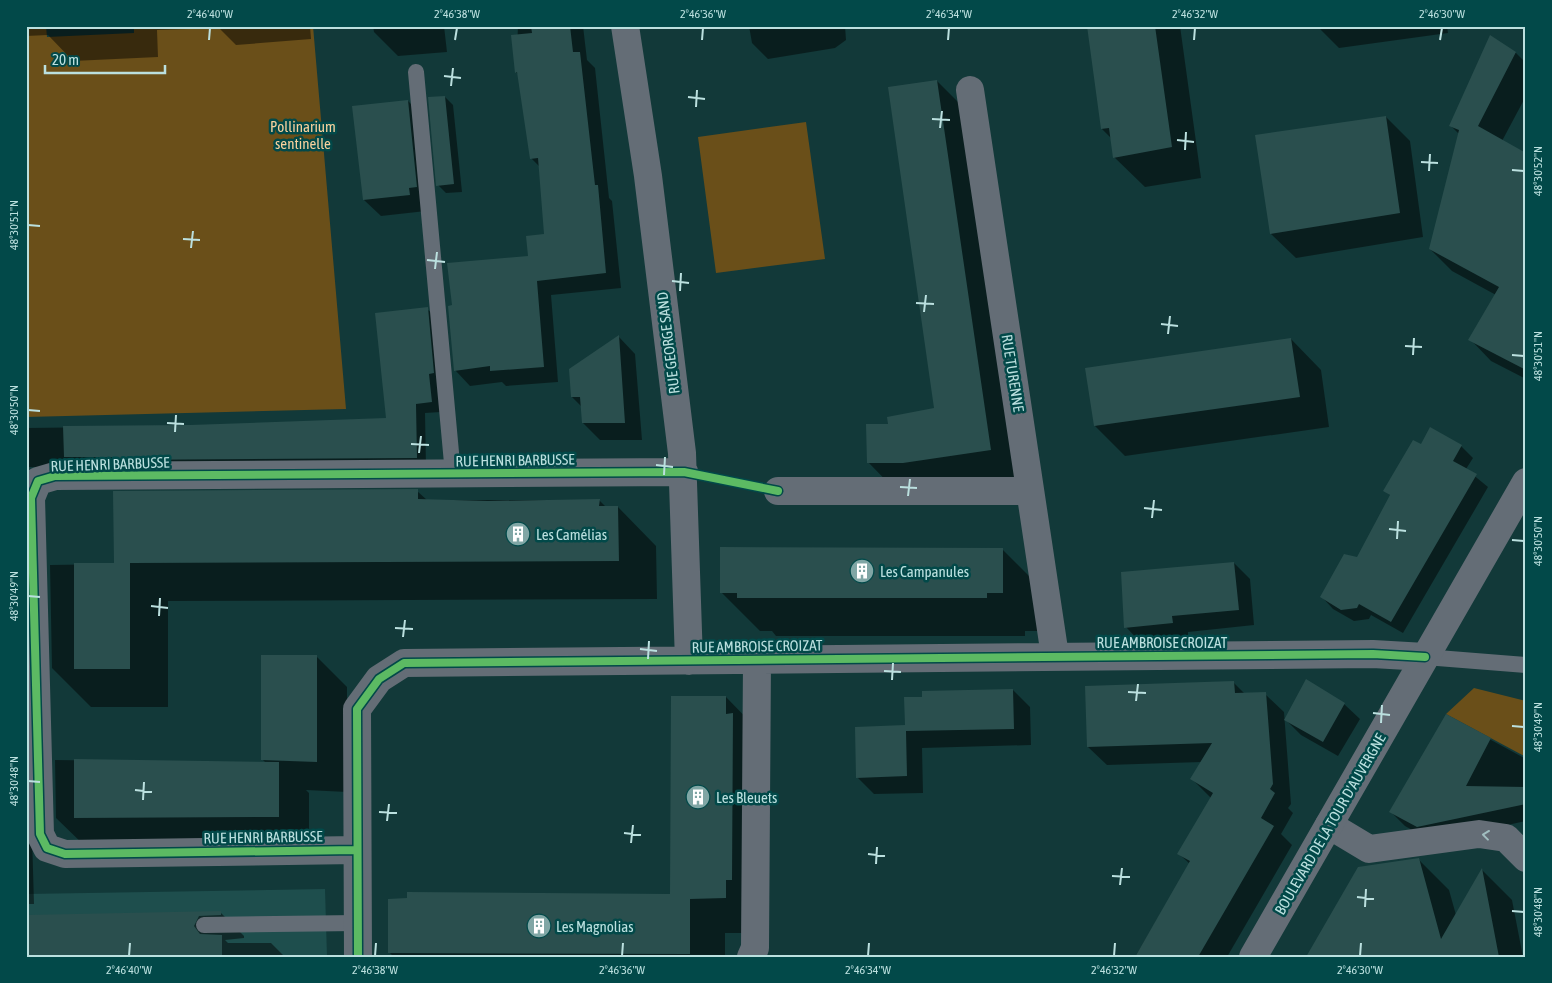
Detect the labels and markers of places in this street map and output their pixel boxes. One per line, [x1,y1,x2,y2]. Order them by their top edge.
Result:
building icon: Les Camélias [505,521,531,547]
place label: Les Camélias [536,526,607,543]
building icon: Les Campanules [849,558,875,584]
place label: Les Campanules [880,563,969,580]
building icon: Les Bleuets [685,784,711,810]
place label: Les Bleuets [716,789,777,806]
building icon: Les Magnolias [526,913,552,939]
place label: Les Magnolias [556,918,633,935]

